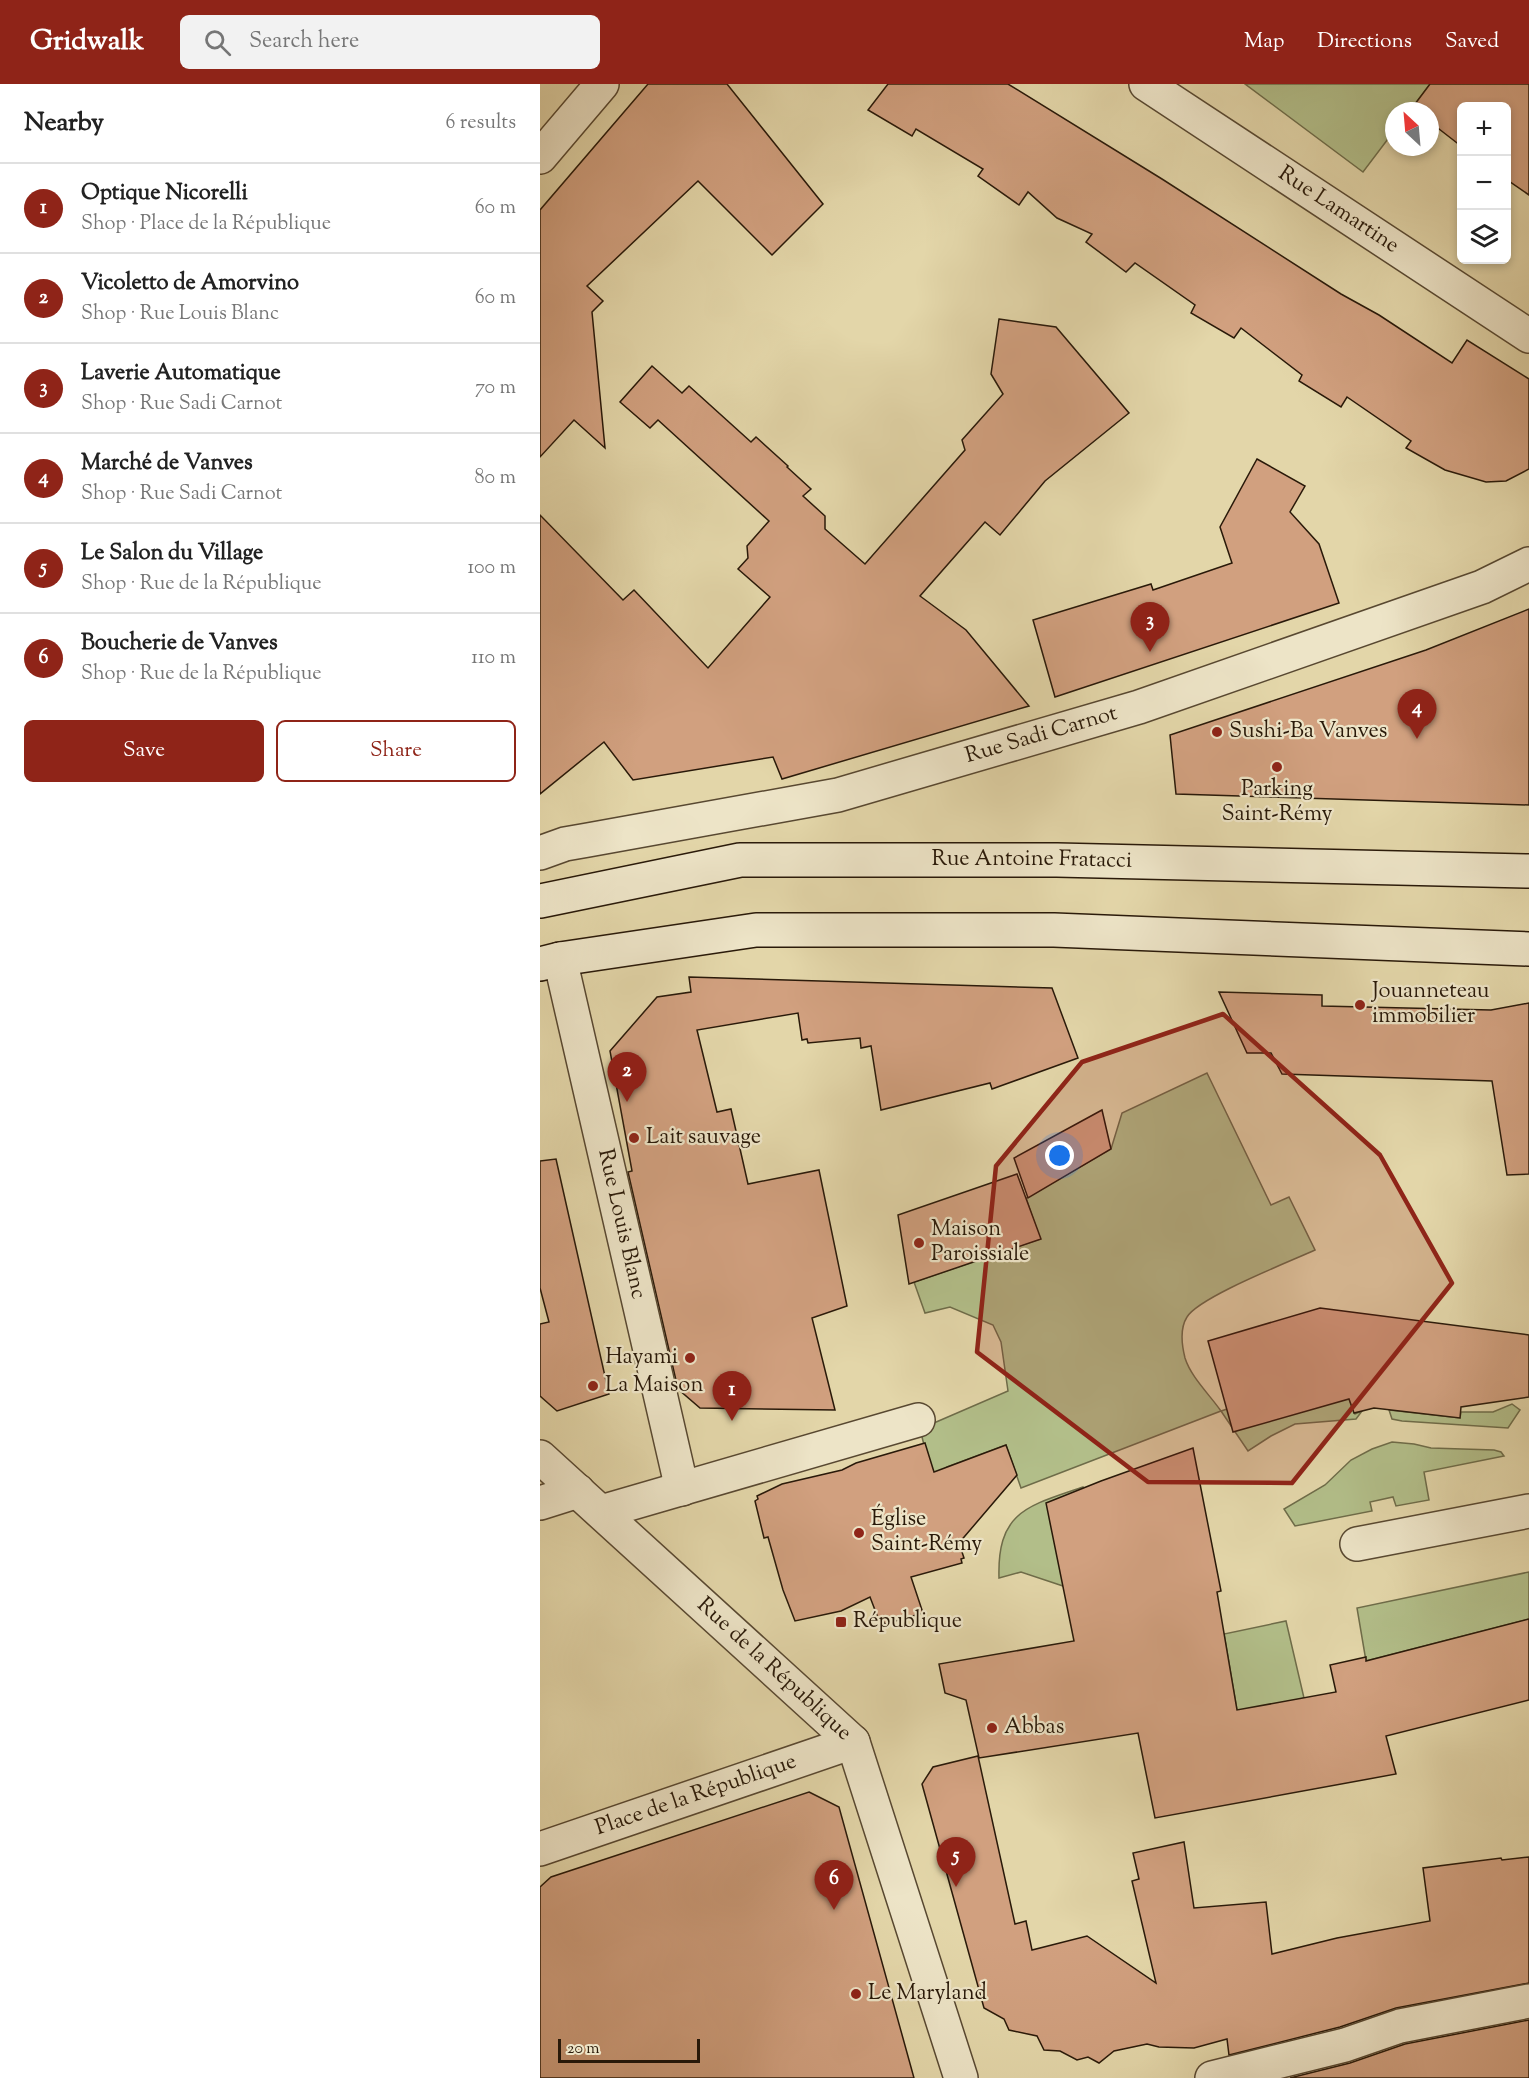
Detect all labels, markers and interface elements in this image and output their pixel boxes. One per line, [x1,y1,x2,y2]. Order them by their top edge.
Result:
search box [180,15,600,69]
text: Gridwalk [30,22,144,62]
icon: search [201,26,234,59]
text: Search here [249,26,359,58]
text: Map [1244,27,1284,57]
text: Directions [1317,27,1412,57]
text: Saved [1445,27,1499,57]
north arrow [1385,102,1439,156]
map controls [1457,102,1511,264]
button: + [1457,102,1511,156]
text: Nearby [24,105,104,142]
text: 6 results [446,109,516,138]
button: − [1457,156,1511,210]
street label: Rue Lamartine [1271,159,1405,262]
text: Optique Nicorelli [81,178,248,210]
text: 1 [40,194,47,223]
text: 60 m [475,194,516,223]
text: Shop · Place de la République [81,210,331,239]
button: layers [1457,210,1511,264]
text: Vicoletto de Amorvino [81,268,299,300]
text: 2 [39,284,48,313]
text: 60 m [475,284,516,313]
text: Shop · Rue Louis Blanc [81,300,279,329]
text: Laverie Automatique [81,358,281,390]
text: 3 [39,374,48,403]
text: 70 m [475,374,516,403]
text: Shop · Rue Sadi Carnot [81,390,282,419]
text: Marché de Vanves [81,448,253,480]
text: 4 [38,464,49,493]
text: 80 m [475,464,516,493]
text: Shop · Rue Sadi Carnot [81,480,282,509]
text: Le Salon du Village [81,538,263,570]
text: 5 [40,554,47,583]
text: 100 m [467,554,516,583]
text: Shop · Rue de la République [81,570,322,599]
pin: 3 [1130,602,1170,652]
text: Boucherie de Vanves [81,628,278,660]
text: 6 [39,644,48,673]
text: 110 m [471,644,516,673]
text: Shop · Rue de la République [81,660,322,689]
pin: 4 [1398,690,1436,739]
street label: Rue Sadi Carnot [962,698,1122,773]
place label: Sushi-Ba Vanves [1229,716,1387,748]
button: Save [24,720,264,782]
button: Share [276,720,516,782]
marker: Sushi-Ba Vanves [1210,725,1224,739]
marker: Parking Saint-Rémy [1270,760,1284,774]
place label: Parking Saint-Rémy [1221,774,1333,831]
street label: Rue Antoine Fratacci [932,844,1133,878]
place label: Jouanneteau immobilier [1371,976,1490,1033]
marker: Jouanneteau immobilier [1353,998,1367,1012]
pin: 2 [608,1052,646,1102]
place label: Lait sauvage [646,1122,761,1154]
marker: Lait sauvage [627,1131,641,1145]
your location [1045,1141,1074,1170]
street label: Rue Louis Blanc [588,1146,654,1302]
place label: Maison Paroissiale [931,1214,1029,1271]
marker: Maison Paroissiale [912,1236,926,1250]
place label: Hayami [605,1342,678,1374]
marker: Hayami [683,1351,697,1365]
place label: La Maison [605,1370,703,1402]
pin: 1 [712,1372,752,1421]
marker: La Maison [586,1379,600,1393]
place label: Église Saint-Rémy [871,1503,982,1561]
marker: Église Saint-Rémy [852,1526,866,1540]
street label: Rue de la République [689,1591,858,1749]
place label: République [853,1606,962,1638]
marker: République [834,1615,848,1629]
place label: Abbas [1004,1712,1064,1744]
marker: Abbas [985,1721,999,1735]
street label: Place de la République [591,1746,801,1845]
pin: 5 [936,1838,976,1887]
pin: 6 [814,1860,854,1910]
place label: Le Maryland [868,1978,987,2010]
marker: Le Maryland [849,1987,863,2001]
scale bar [558,2036,700,2064]
text: 20 m [567,2038,600,2061]

